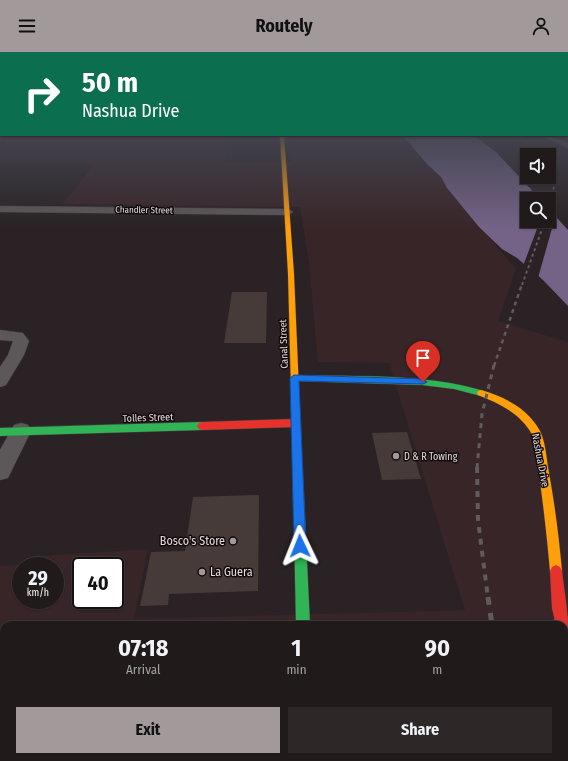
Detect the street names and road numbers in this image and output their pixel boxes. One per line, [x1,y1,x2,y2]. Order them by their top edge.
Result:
street label: Chandler Street [115,205,173,216]
street label: Canal Street [277,318,291,369]
street label: Tolles Street [122,411,174,425]
street label: Nashua Drive [529,432,551,488]

